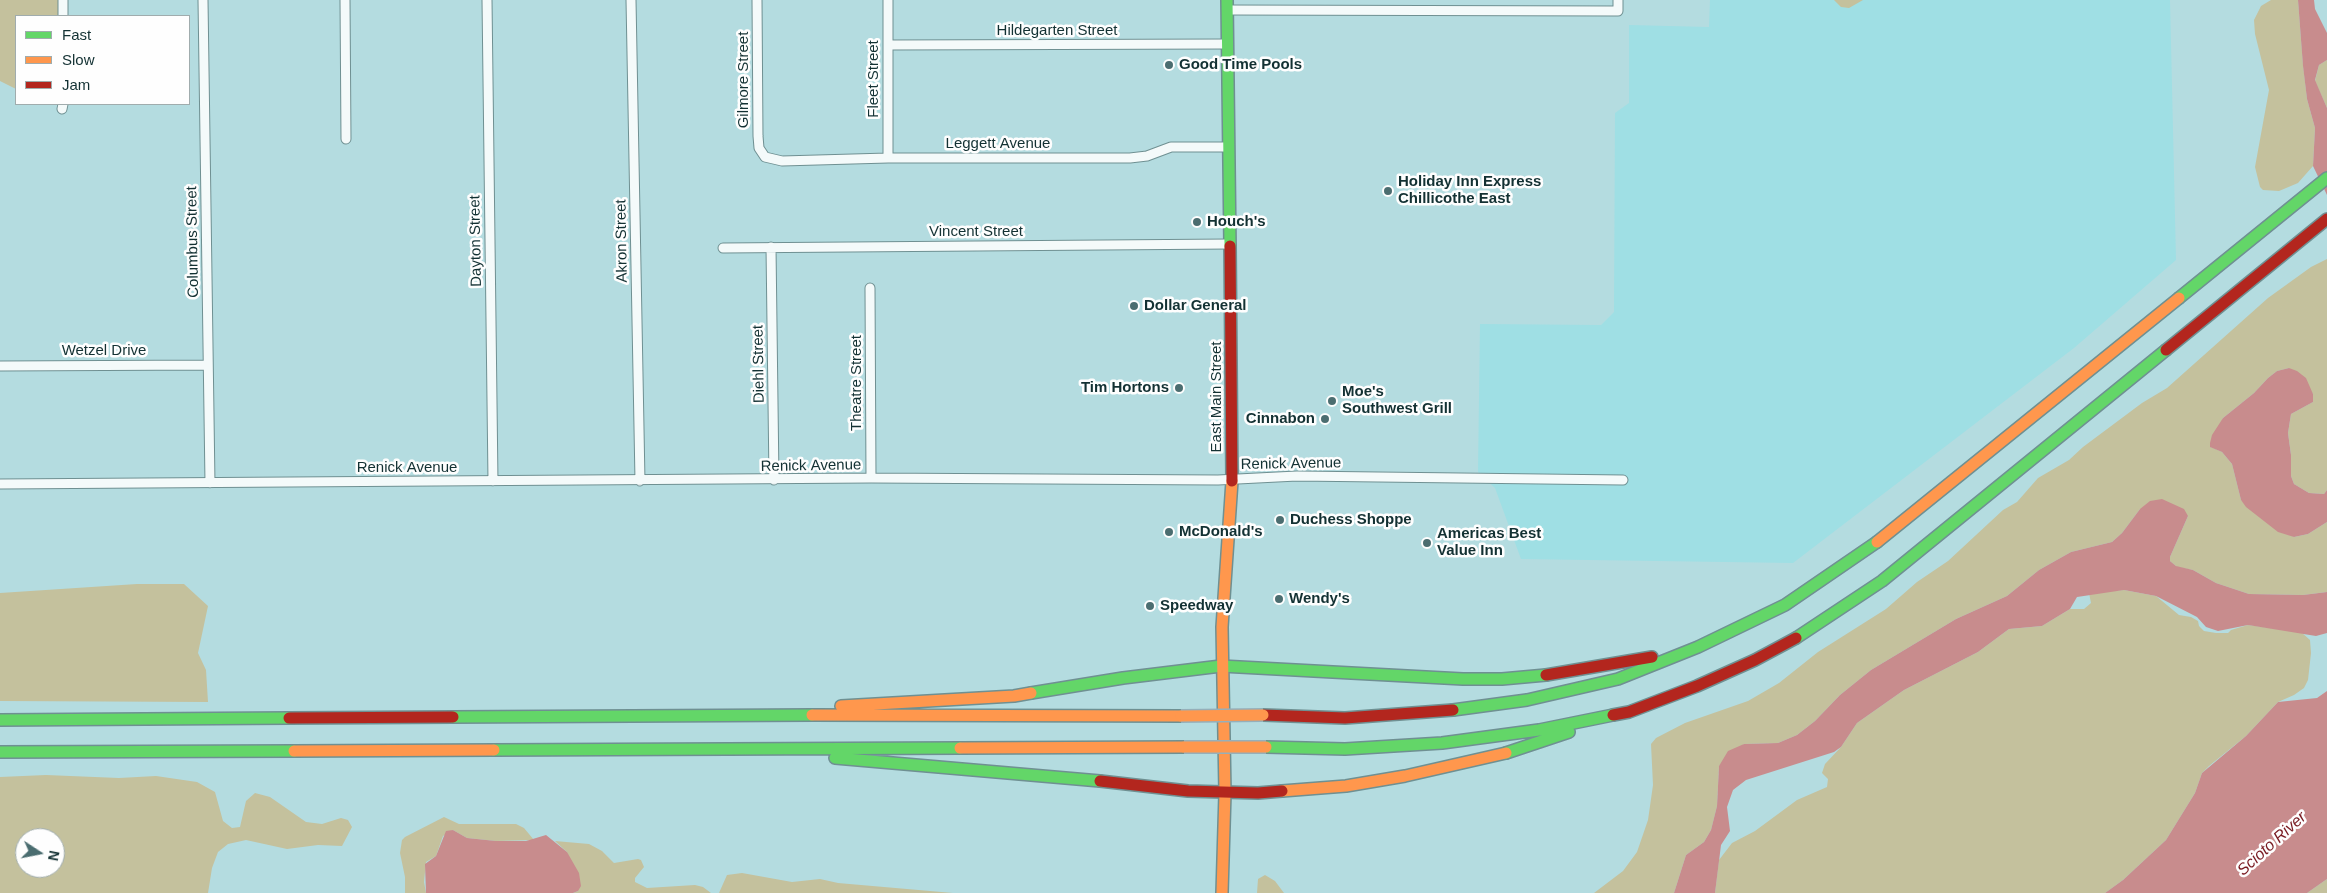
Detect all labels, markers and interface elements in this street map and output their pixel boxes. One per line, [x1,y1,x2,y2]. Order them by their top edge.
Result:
legend [15,15,190,105]
street label: Hildegarten Street [997,22,1117,40]
text: Fast [62,26,91,43]
street label: Gilmore Street [735,32,753,128]
street label: Fleet Street [865,40,883,118]
text: Slow [62,51,95,68]
place label: Good Time Pools [1179,56,1302,74]
marker: Good Time Pools [1163,59,1175,71]
text: Jam [62,76,90,93]
street label: Leggett Avenue [946,135,1050,153]
place label: Holiday Inn Express Chillicothe East [1398,173,1541,208]
marker: Holiday Inn Express Chillicothe East [1382,185,1394,197]
street label: Columbus Street [183,186,203,298]
street label: Dayton Street [466,195,486,287]
street label: Akron Street [612,199,632,283]
place label: Houch's [1207,213,1266,231]
marker: Houch's [1191,216,1203,228]
street label: Vincent Street [929,223,1023,241]
place label: Dollar General [1144,297,1247,315]
marker: Dollar General [1128,300,1140,312]
street label: Diehl Street [749,325,769,403]
street label: Theatre Street [848,335,866,431]
street label: Wetzel Drive [62,342,146,360]
street label: East Main Street [1208,342,1226,452]
place label: Tim Hortons [1081,379,1169,397]
marker: Tim Hortons [1173,382,1185,394]
place label: Moe's Southwest Grill [1342,383,1452,418]
marker: Moe's Southwest Grill [1326,395,1338,407]
place label: Cinnabon [1246,410,1315,428]
marker: Cinnabon [1319,413,1331,425]
street label: Renick Avenue [1241,454,1341,474]
street label: Renick Avenue [761,456,861,476]
street label: Renick Avenue [357,459,457,477]
place label: Duchess Shoppe [1290,511,1412,529]
marker: Duchess Shoppe [1274,514,1286,526]
place label: McDonald's [1179,523,1263,541]
place label: Americas Best Value Inn [1437,525,1541,560]
marker: McDonald's [1163,526,1175,538]
marker: Americas Best Value Inn [1421,537,1433,549]
place label: Wendy's [1289,590,1350,608]
marker: Wendy's [1273,593,1285,605]
place label: Speedway [1160,597,1233,615]
marker: Speedway [1144,600,1156,612]
water label: Scioto River [2234,808,2310,880]
north arrow [15,828,65,878]
text: N [45,849,63,862]

